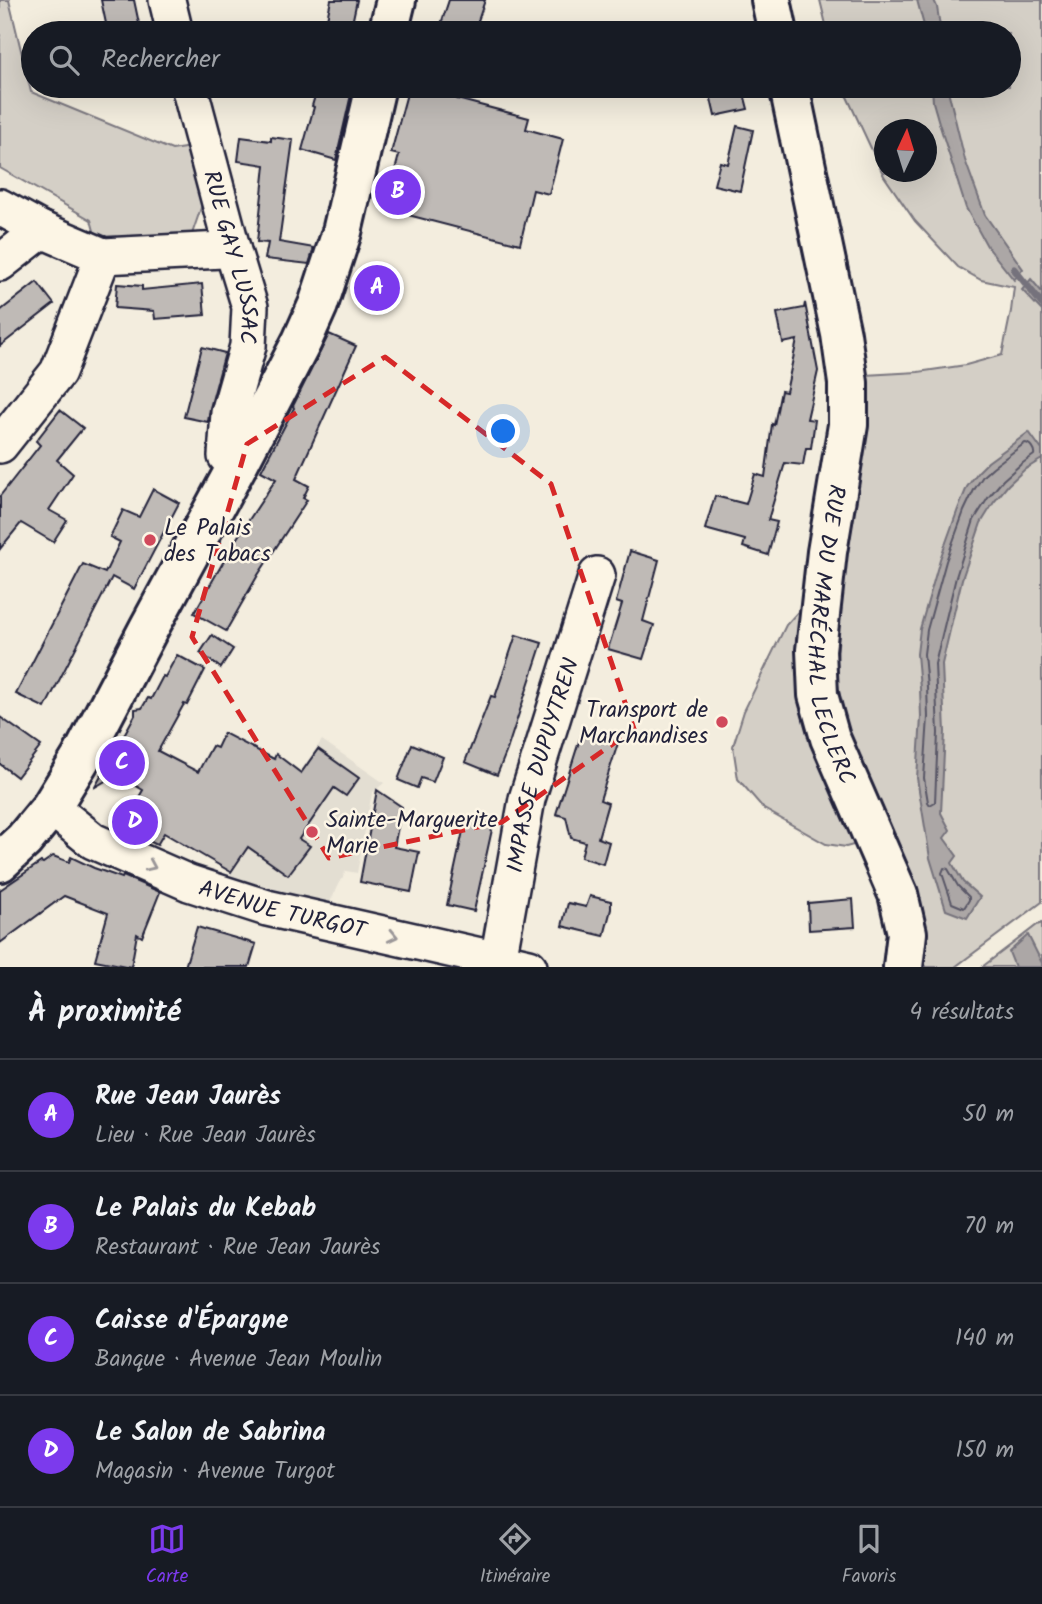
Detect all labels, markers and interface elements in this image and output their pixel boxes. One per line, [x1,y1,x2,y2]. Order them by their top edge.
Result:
search box [21,21,1021,98]
text: Rechercher [101,39,220,81]
icon: search [45,41,83,79]
north arrow [874,119,937,182]
street label: RUE GAY LUSSAC [192,166,266,345]
pin: B [375,166,421,218]
pin: A [354,262,400,314]
your location [486,414,520,448]
street label: RUE DU MARÉCHAL LECLERC [796,482,864,790]
place label: Le Palais des Tabacs [164,511,271,573]
marker: Le Palais des Tabacs [142,532,158,548]
street label: IMPASSE DUPUYTREN [498,654,590,876]
place label: Transport de Marchandises [579,693,708,755]
marker: Transport de Marchandises [714,714,730,730]
pin: C [99,737,145,789]
pin: D [112,796,158,848]
place label: Sainte-Marguerite Marie [326,803,498,865]
marker: Sainte-Marguerite Marie [304,824,320,840]
one-way arrow [144,858,156,872]
street label: AVENUE TURGOT [194,871,371,950]
one-way arrow [387,928,399,942]
text: À proximité [28,989,181,1037]
text: 4 résultats [910,995,1014,1031]
text: Rue Jean Jaurès [95,1076,281,1118]
text: A [44,1097,58,1133]
text: 50 m [963,1097,1014,1133]
text: Lieu · Rue Jean Jaurès [95,1118,316,1154]
text: Le Palais du Kebab [95,1188,316,1230]
text: B [44,1209,58,1245]
text: 70 m [964,1209,1014,1245]
text: Restaurant · Rue Jean Jaurès [95,1230,380,1266]
text: Caisse d'Épargne [95,1300,288,1342]
text: C [44,1321,58,1357]
text: 140 m [955,1321,1014,1357]
text: Banque · Avenue Jean Moulin [95,1342,382,1378]
text: Le Salon de Sabrina [95,1412,326,1454]
text: D [43,1433,59,1469]
text: 150 m [955,1433,1014,1469]
text: Magasin · Avenue Turgot [95,1454,335,1490]
tab: Carte [146,1520,188,1592]
tab: Itinéraire [480,1520,550,1592]
tab: Favoris [842,1520,896,1592]

